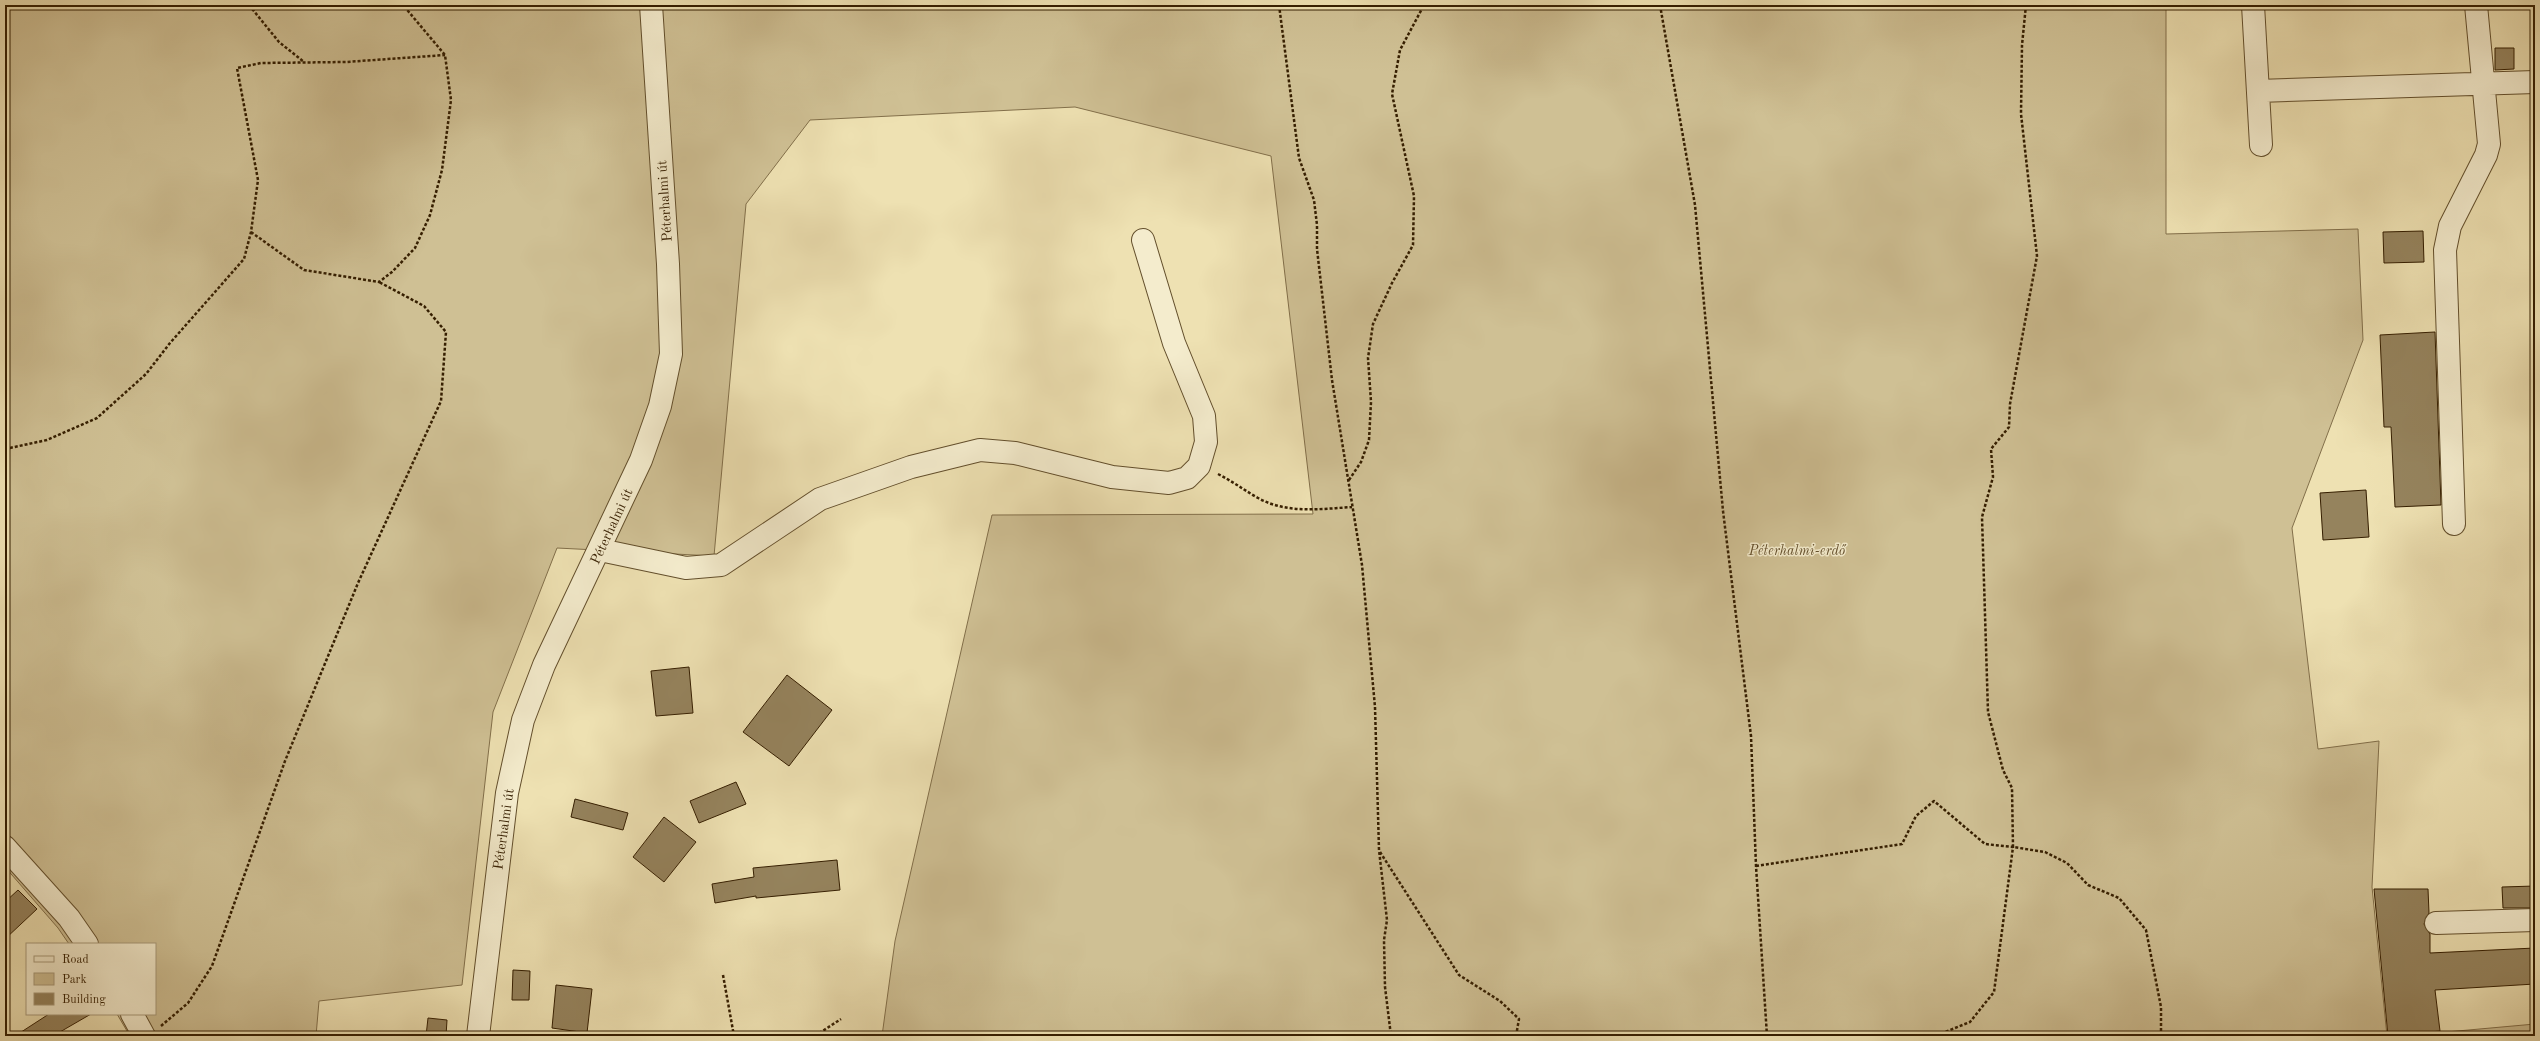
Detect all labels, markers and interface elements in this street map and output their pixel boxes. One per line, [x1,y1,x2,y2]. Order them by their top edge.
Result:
street label: Péterhalmi út [655,160,675,242]
street label: Péterhalmi út [588,486,636,566]
park label: Péterhalmi-erdő [1748,544,1847,558]
street label: Péterhalmi út [491,788,517,871]
legend [26,943,156,1015]
text: Road [62,954,89,966]
text: Park [62,974,87,986]
text: Building [62,994,106,1006]

